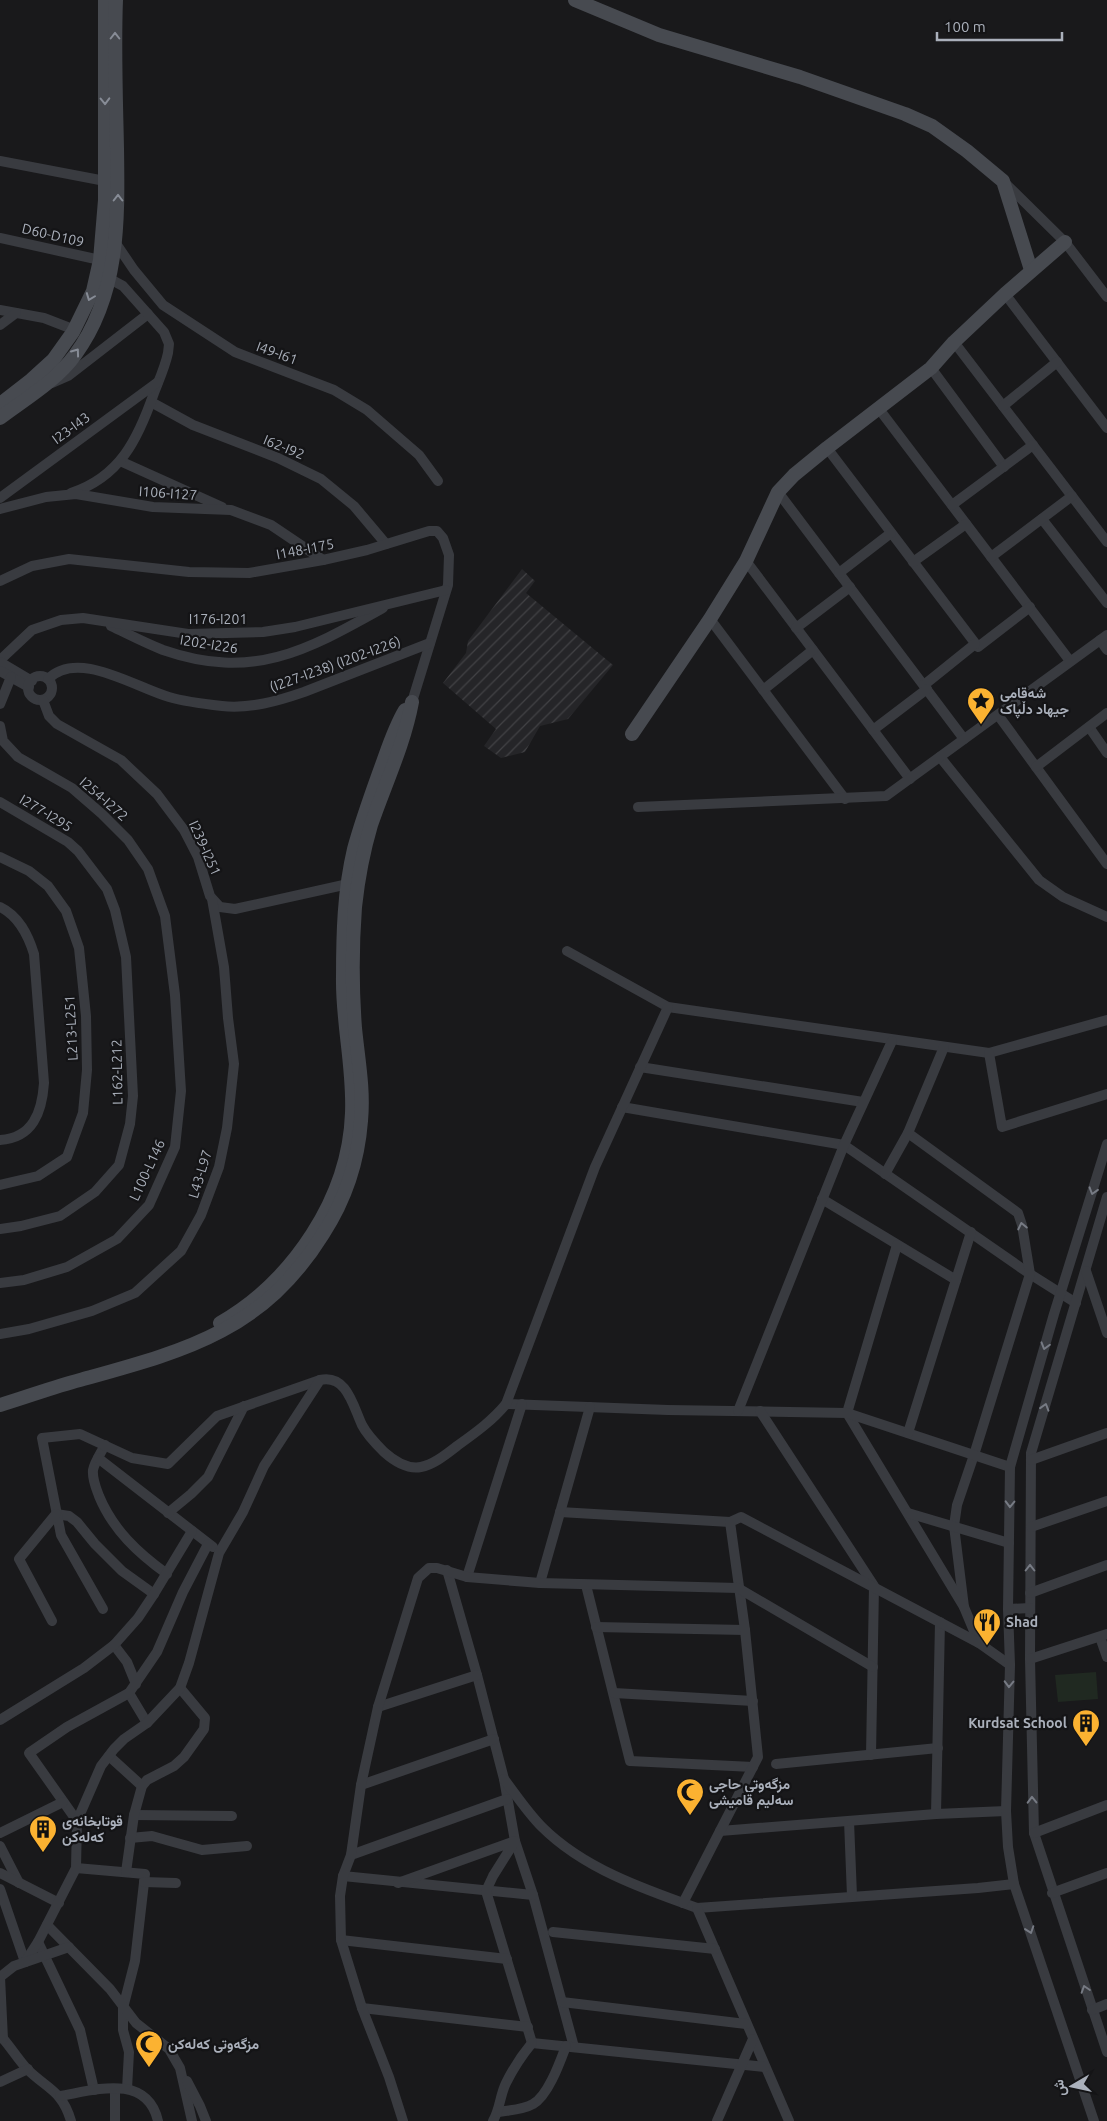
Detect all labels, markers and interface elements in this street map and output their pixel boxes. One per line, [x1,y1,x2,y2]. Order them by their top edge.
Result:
scale bar [937,10,1062,42]
text: 100 m [944,18,986,35]
one-way arrow [110,32,120,40]
one-way arrow [100,98,110,105]
one-way arrow [113,194,123,202]
street label: D60-D109 [20,220,86,250]
one-way arrow [86,292,96,301]
street label: I49-I61 [254,338,300,368]
one-way arrow [70,348,79,358]
street label: I23-I43 [49,409,93,447]
street label: I62-I92 [261,432,307,462]
street label: I106-I127 [138,483,198,503]
street label: I148-I175 [275,536,335,562]
street label: I176-I201 [189,611,247,627]
street label: I202-I226 [179,632,239,657]
street label: (I227-I238) (I202-I226) [267,633,403,695]
place label: شەقامی جیهاد دڵپاک [1000,685,1070,719]
place icon: شەقامی جیهاد دڵپاک [966,686,996,725]
street label: I254-I272 [77,774,131,824]
street label: I277-I295 [17,791,75,835]
street label: I239-I251 [186,818,224,878]
street label: L213-L251 [61,995,81,1061]
street label: L162-L212 [108,1039,126,1105]
street label: L100-L146 [126,1137,168,1203]
street label: L43-L97 [185,1148,215,1200]
one-way arrow [1088,1186,1098,1194]
one-way arrow [1017,1222,1028,1231]
one-way arrow [1041,1341,1051,1350]
one-way arrow [1039,1404,1049,1412]
one-way arrow [1005,1500,1015,1508]
one-way arrow [1025,1563,1035,1571]
restaurant icon: Shad [972,1607,1002,1646]
place label: Shad [1006,1614,1038,1630]
one-way arrow [1004,1680,1014,1688]
building icon: Kurdsat School [1071,1708,1101,1747]
place label: Kurdsat School [968,1715,1067,1731]
place label: مزگەوتی حاجی سەلیم قامیشی [709,1776,793,1809]
mosque icon: مزگەوتی حاجی سەلیم قامیشی [675,1777,705,1816]
one-way arrow [1027,1796,1038,1804]
place label: قوتابخانەی کەلەکن [62,1813,123,1846]
building icon: قوتابخانەی کەلەکن [28,1814,58,1853]
one-way arrow [1024,1925,1034,1934]
one-way arrow [1081,1986,1091,1994]
mosque icon: مزگەوتی کەلەکن [134,2029,164,2068]
place label: مزگەوتی کەلەکن [168,2036,260,2053]
north arrow [1047,2061,1097,2111]
text: ش [1050,2078,1069,2098]

